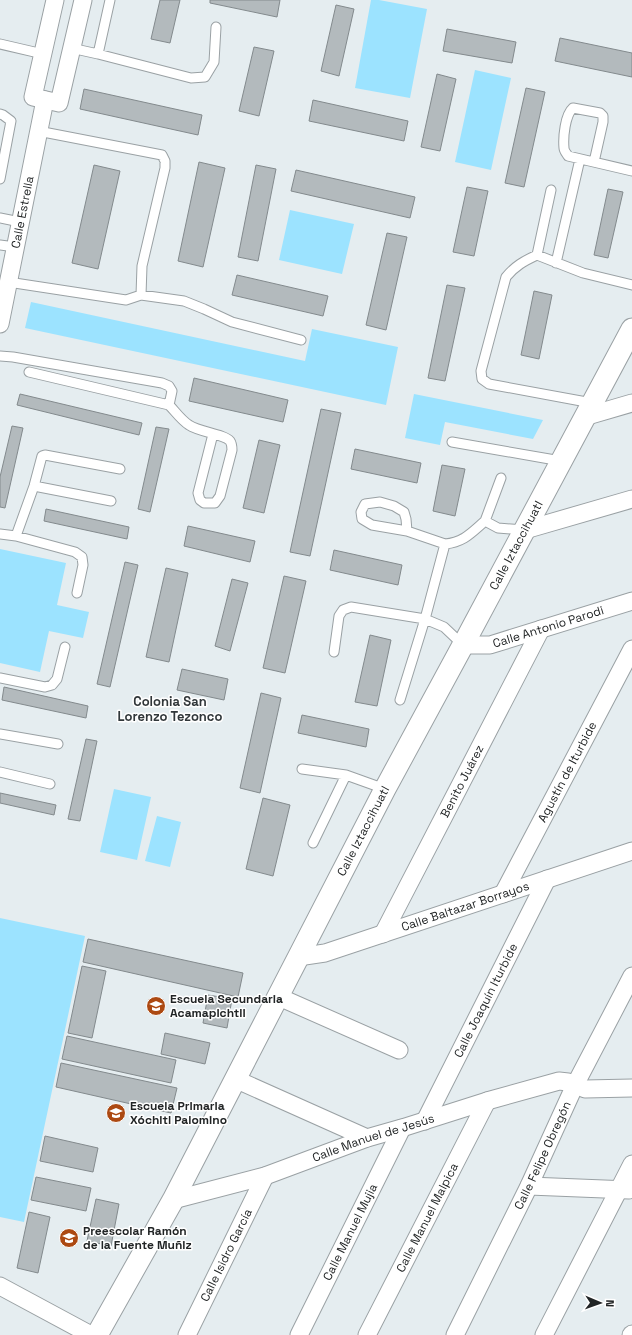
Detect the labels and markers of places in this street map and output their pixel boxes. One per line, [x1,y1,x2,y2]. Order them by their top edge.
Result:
place label: Escuela Secundaria Acamapichtli [170,991,283,1021]
school or university icon: Escuela Secundaria Acamapichtli [145,995,167,1017]
place label: Escuela Primaria Xóchitl Palomino [130,1098,227,1128]
school or university icon: Escuela Primaria Xóchitl Palomino [105,1102,127,1124]
place label: Preescolar Ramón de la Fuente Muñiz [83,1223,192,1253]
school or university icon: Preescolar Ramón de la Fuente Muñiz [58,1227,80,1249]

